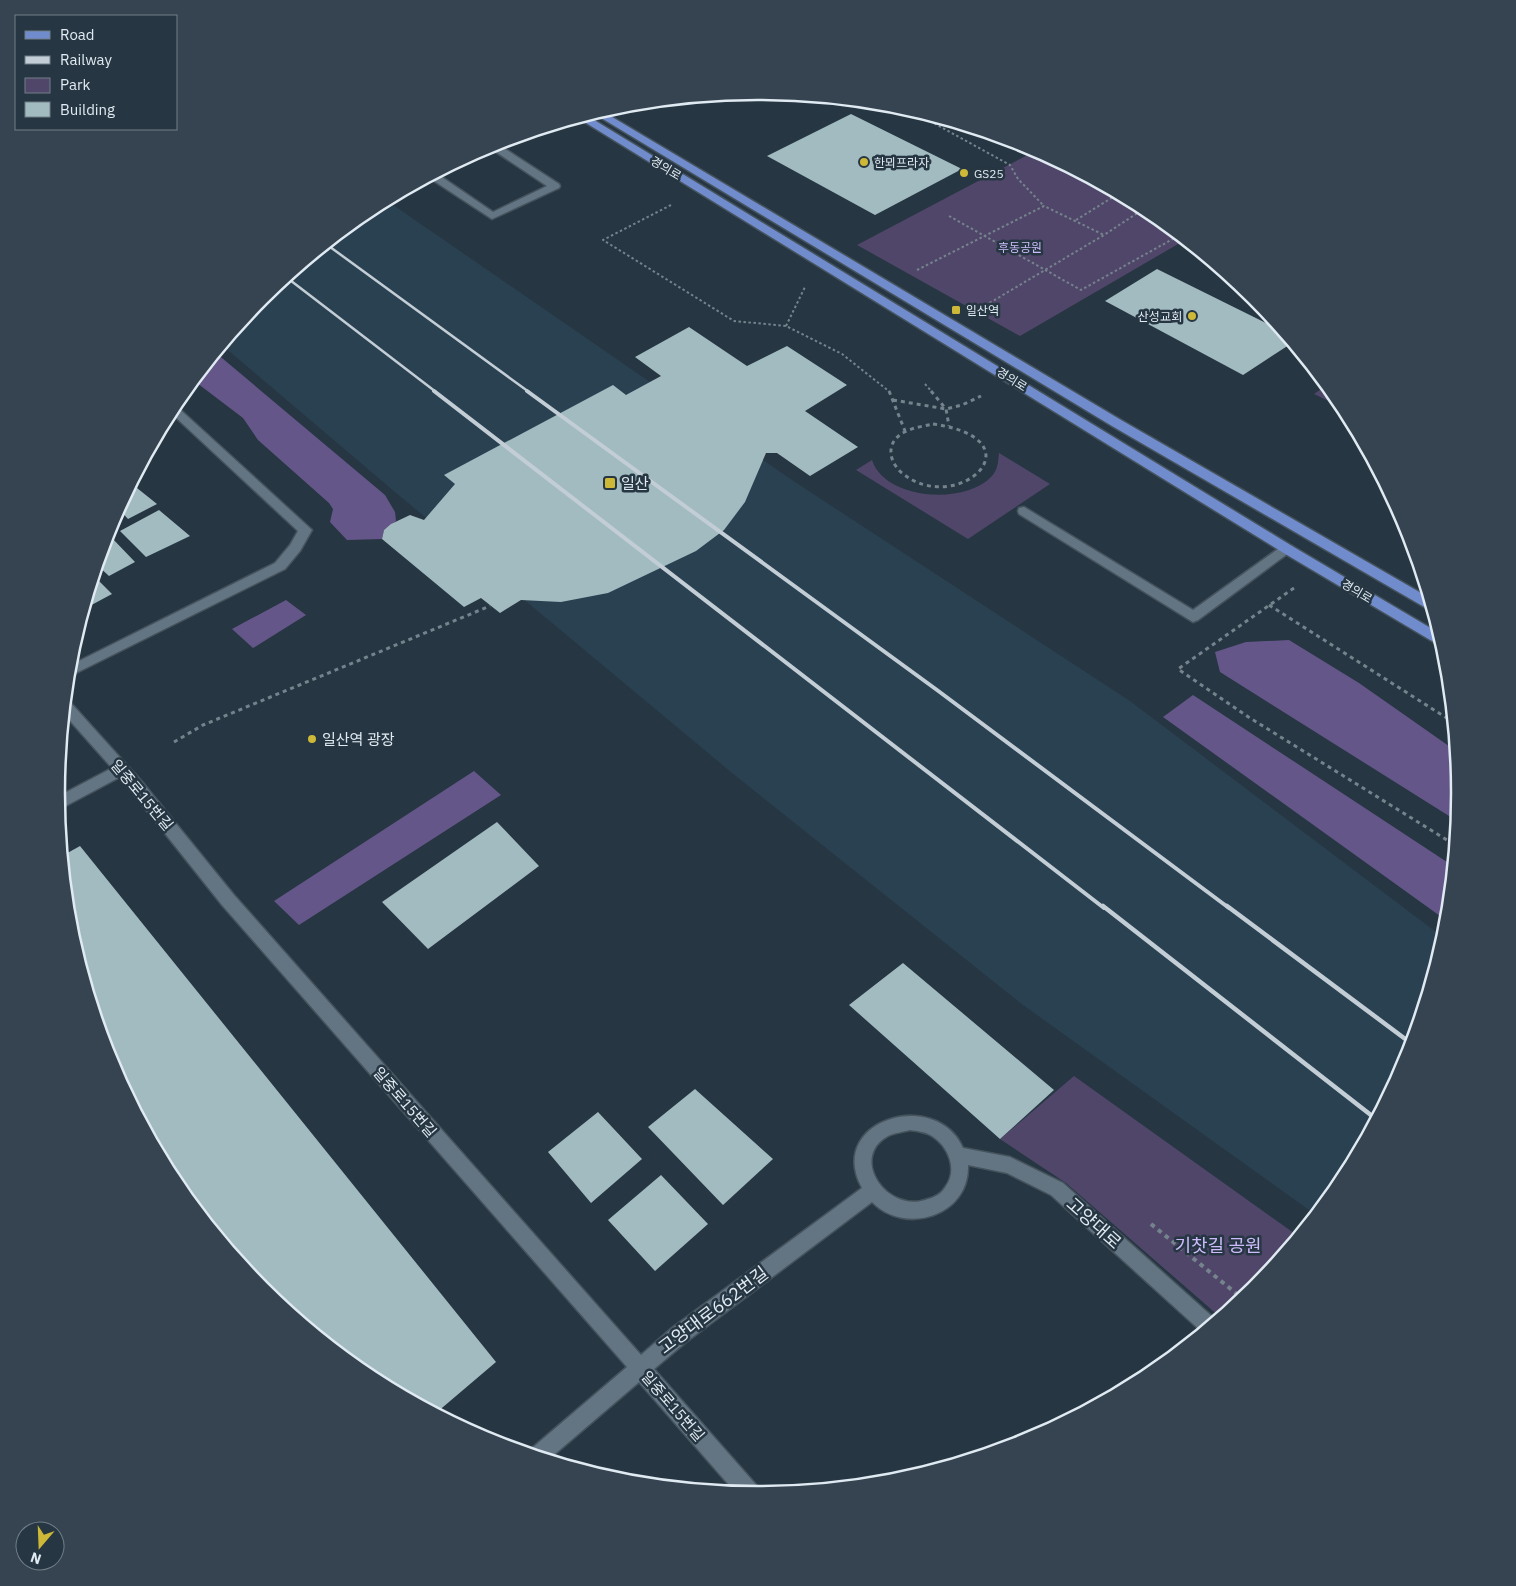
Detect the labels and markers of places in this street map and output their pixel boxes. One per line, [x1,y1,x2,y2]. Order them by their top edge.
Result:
place label: 한뫼프라자 [874,155,929,170]
marker: 한뫼프라자 [858,156,870,168]
place label: GS25 [974,166,1004,181]
marker: GS25 [958,167,970,179]
place label: 일산역 [966,303,999,318]
marker: 일산역 [950,304,962,316]
place label: 산성교회 [1138,309,1182,324]
marker: 산성교회 [1186,310,1198,322]
place label: 일산 [621,474,649,493]
marker: 일산 [603,476,617,490]
place label: 일산역 광장 [322,730,395,749]
marker: 일산역 광장 [306,733,318,745]

